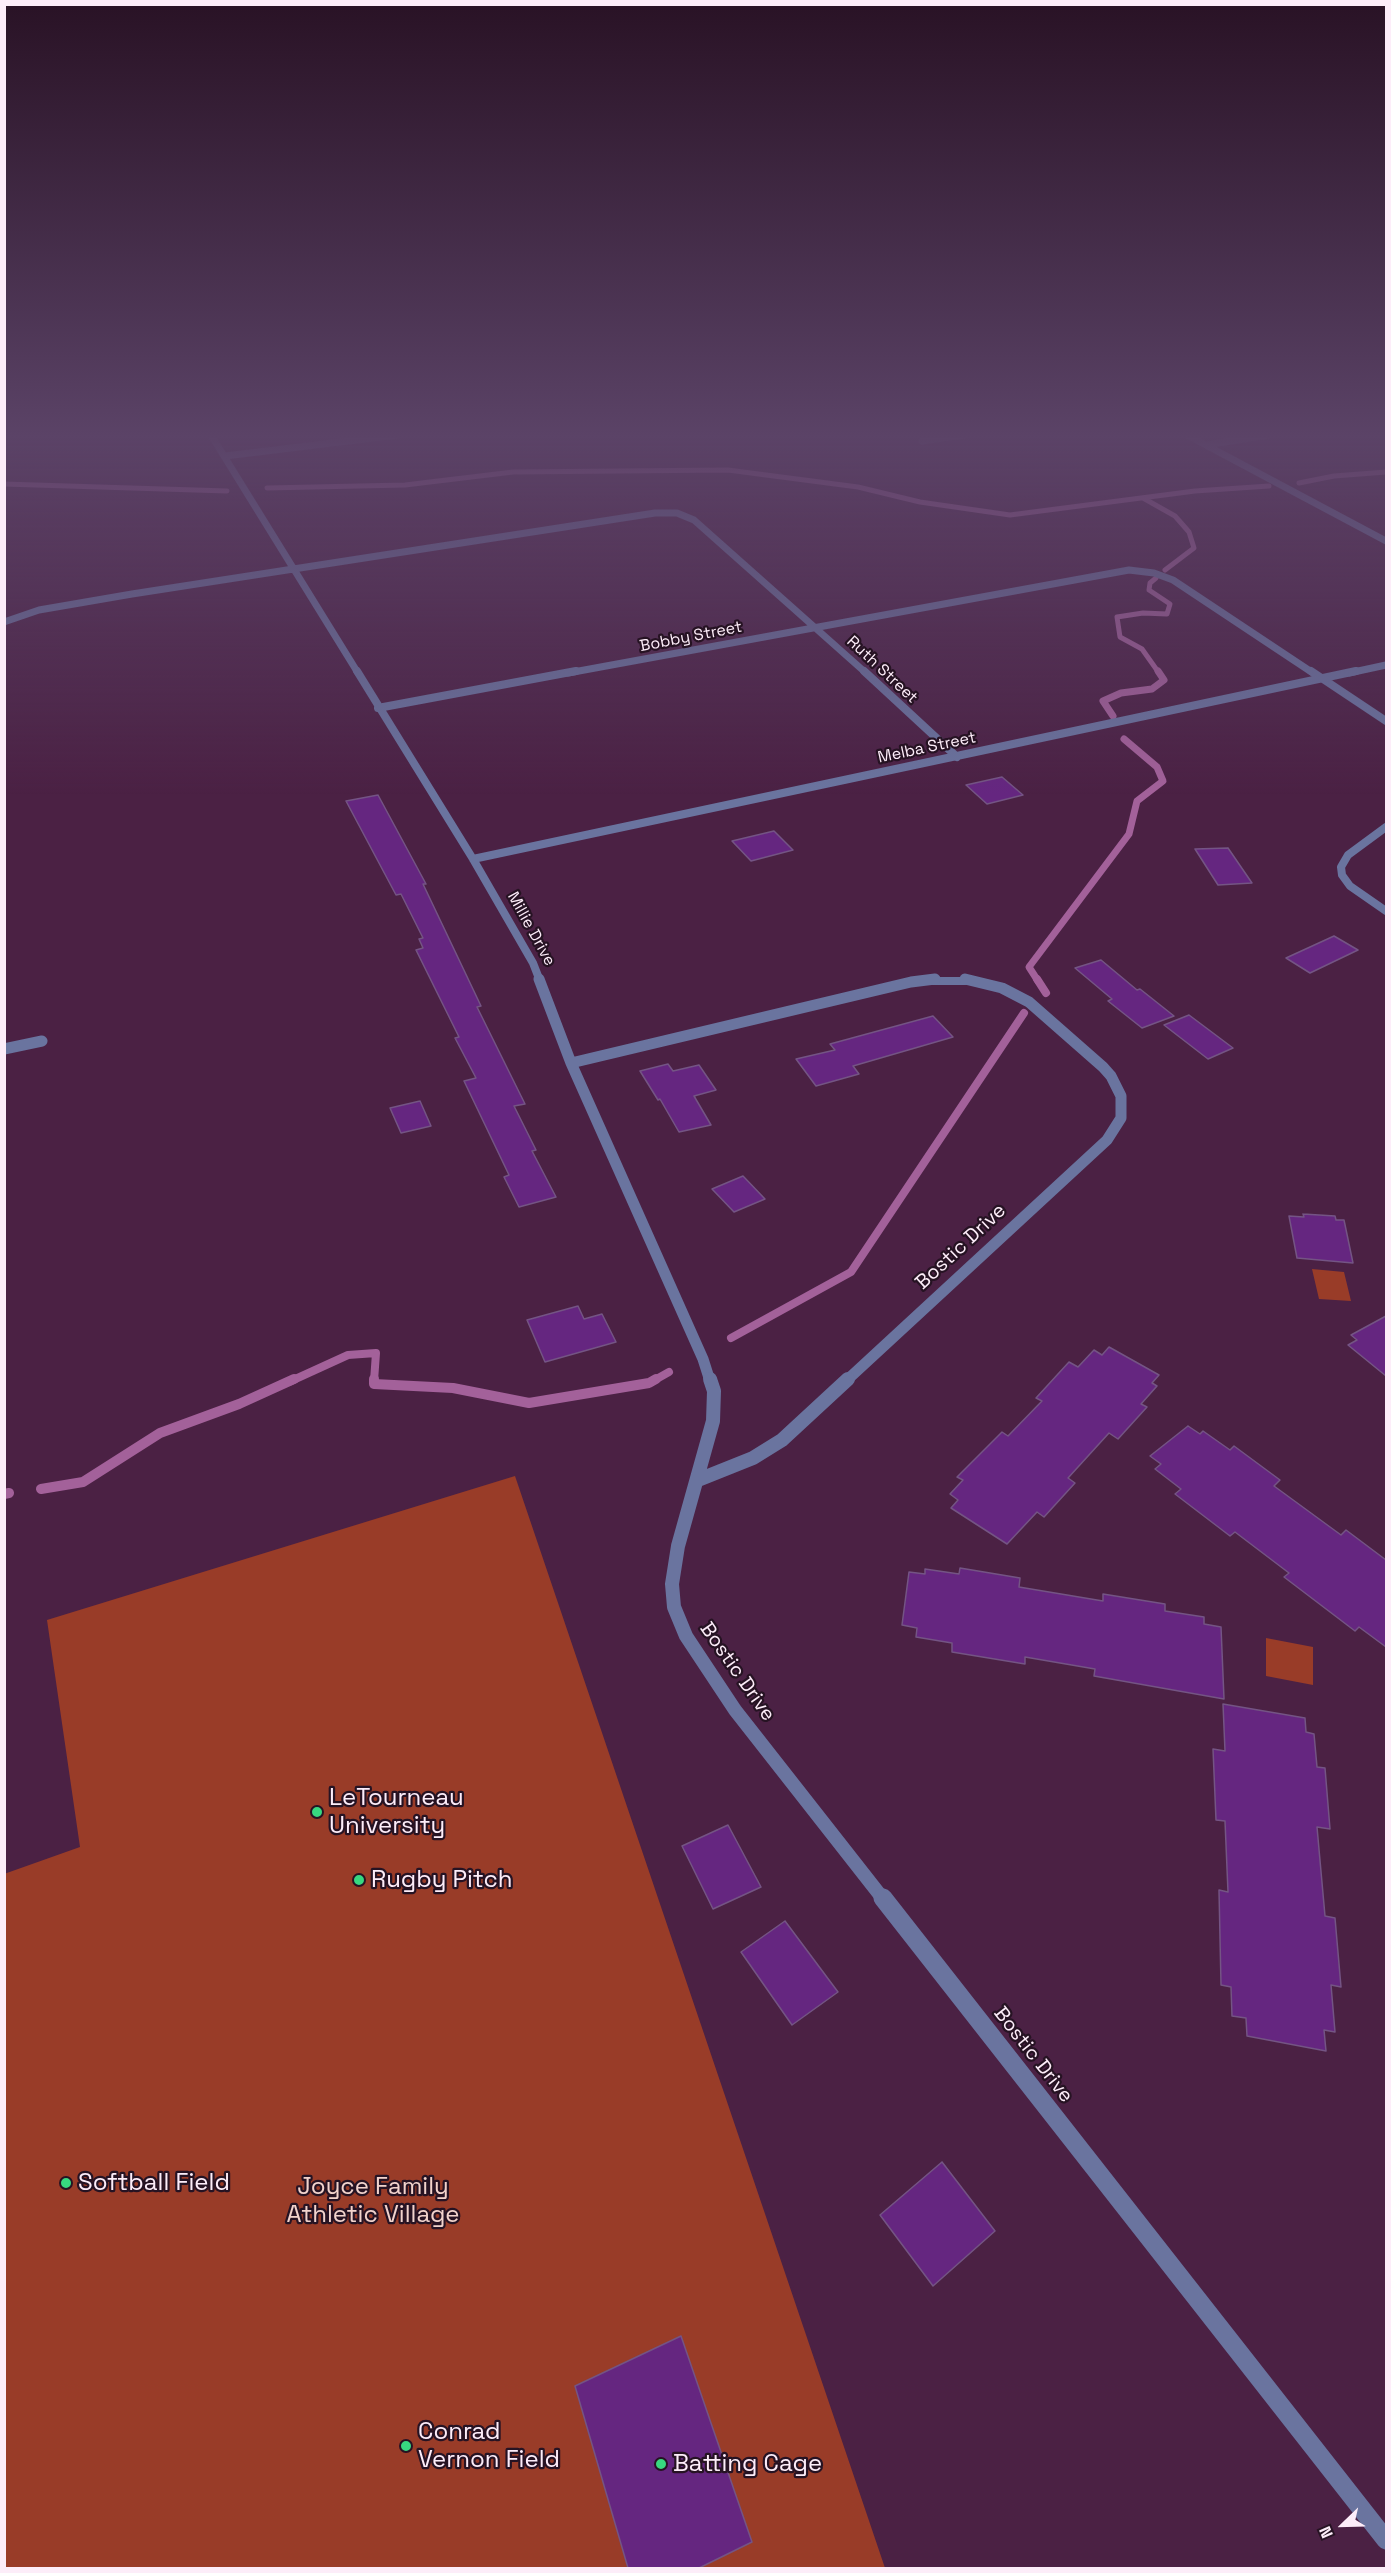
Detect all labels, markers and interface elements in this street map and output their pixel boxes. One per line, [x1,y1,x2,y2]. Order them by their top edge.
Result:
street label: Bobby Street [638,618,744,656]
street label: Ruth Street [843,632,921,708]
street label: Melba Street [876,728,978,768]
street label: Millie Drive [503,889,559,969]
street label: Bostic Drive [911,1199,1011,1295]
street label: Bostic Drive [694,1618,780,1726]
place label: LeTourneau University [329,1784,464,1840]
marker: LeTourneau University [310,1805,324,1819]
place label: Rugby Pitch [371,1866,513,1894]
marker: Rugby Pitch [352,1873,366,1887]
street label: Bostic Drive [988,2002,1078,2108]
place label: Softball Field [78,2169,230,2197]
park label: Joyce Family Athletic Village [286,2173,460,2229]
marker: Softball Field [59,2176,73,2190]
place label: Conrad Vernon Field [418,2418,560,2474]
marker: Conrad Vernon Field [399,2439,413,2453]
place label: Batting Cage [673,2450,822,2478]
marker: Batting Cage [654,2457,668,2471]
north arrow [1313,2495,1373,2555]
text: N [1314,2523,1338,2541]

